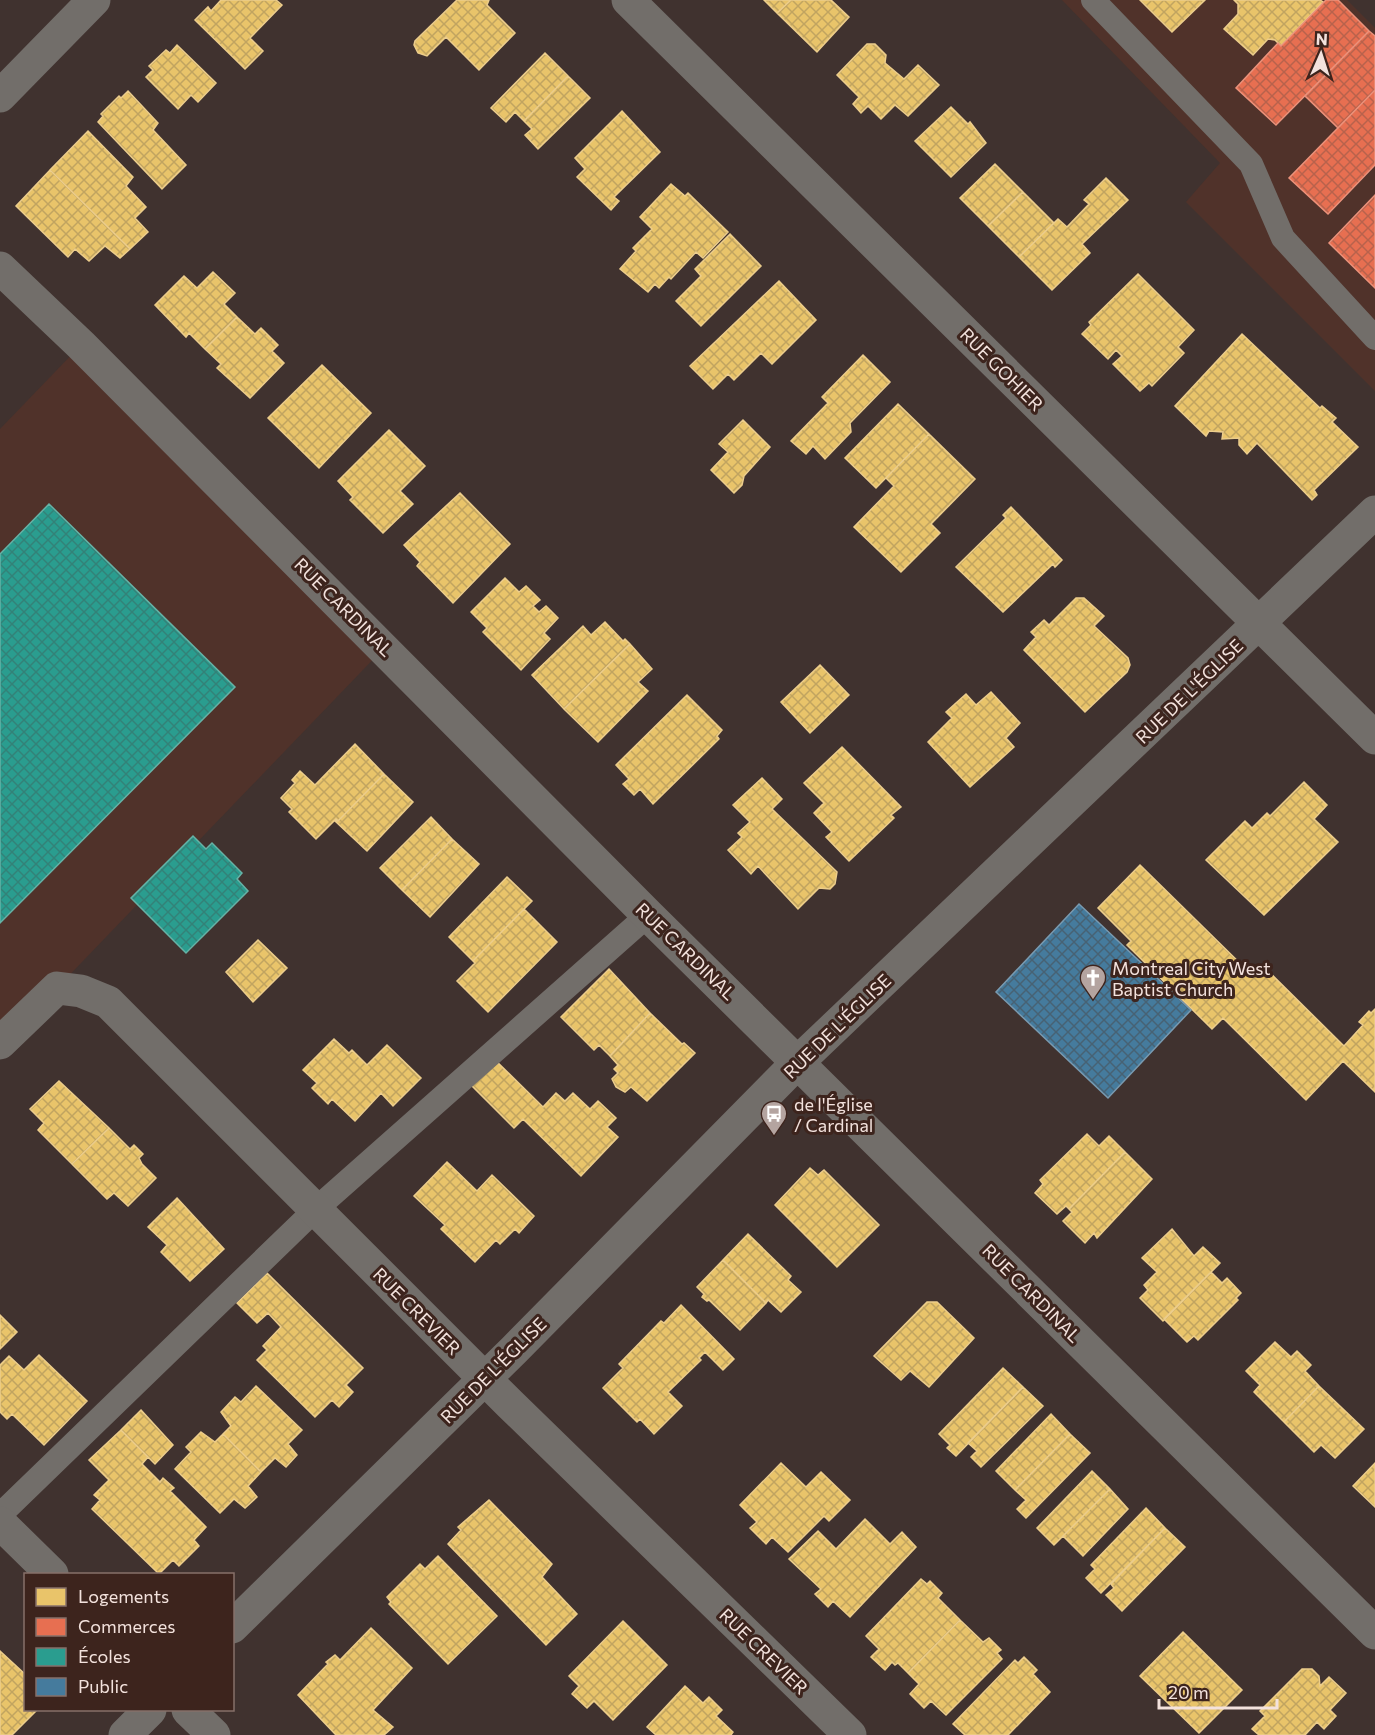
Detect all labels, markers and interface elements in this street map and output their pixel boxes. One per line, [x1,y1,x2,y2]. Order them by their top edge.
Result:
north arrow [1291,24,1351,84]
text: N [1315,29,1328,48]
street label: RUE GOHIER [956,323,1048,415]
street label: RUE CARDINAL [290,553,398,661]
street label: RUE DE L'ÉGLISE [1131,634,1247,748]
street label: RUE CARDINAL [631,898,741,1004]
place label: Montreal City West Baptist Church [1112,957,1271,1000]
church icon: Montreal City West Baptist Church [1078,963,1108,1001]
street label: RUE DE L'ÉGLISE [779,969,895,1083]
place label: de l'Église / Cardinal [794,1093,873,1136]
bus stop icon: de l'Église / Cardinal [759,1099,789,1137]
street label: RUE CARDINAL [978,1239,1086,1347]
street label: RUE CREVIER [369,1263,465,1359]
street label: RUE DE L'ÉGLISE [435,1312,551,1428]
legend [24,1573,234,1711]
text: Logements [78,1585,169,1607]
street label: RUE CREVIER [715,1603,813,1699]
text: Commerces [78,1615,175,1637]
text: Écoles [78,1645,131,1667]
scale bar [1159,1672,1278,1710]
text: Public [78,1675,128,1697]
text: 20 m [1168,1681,1209,1703]

